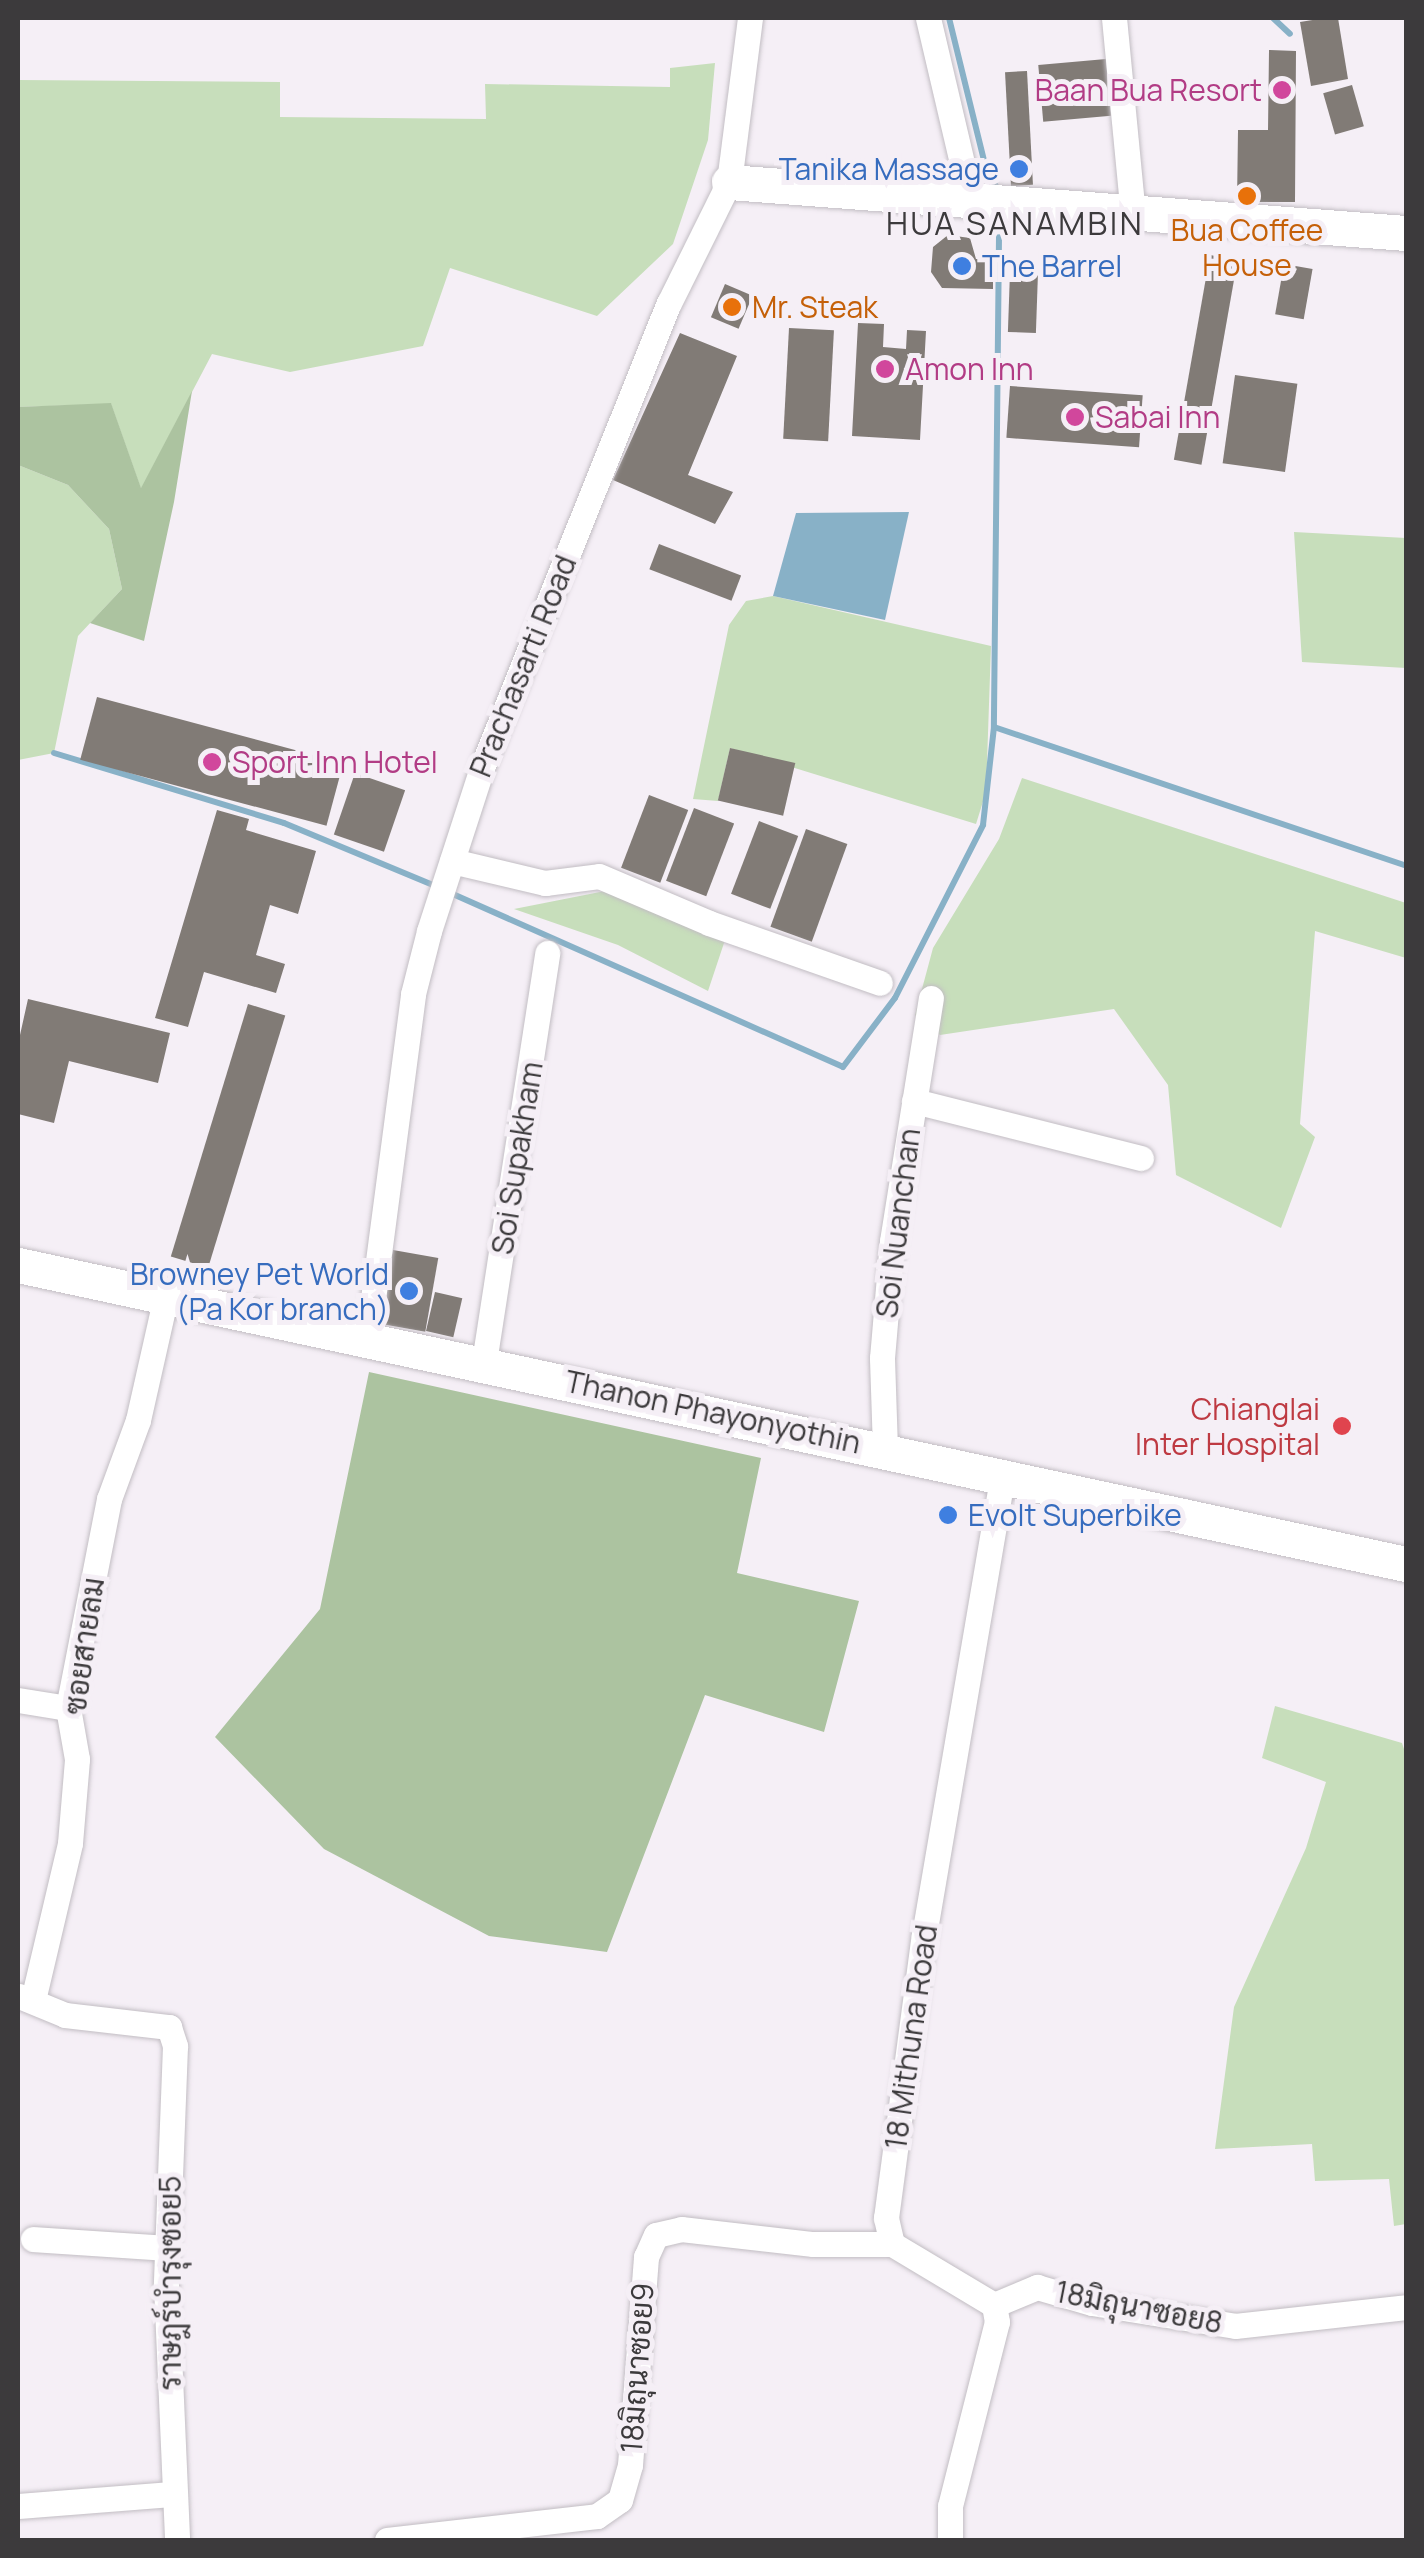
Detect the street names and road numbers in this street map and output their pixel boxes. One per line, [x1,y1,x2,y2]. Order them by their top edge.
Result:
street label: Prachasarti Road [462,550,584,782]
street label: Soi Supakham [484,1059,550,1257]
street label: Soi Nuanchan [869,1126,927,1320]
street label: Thanon Phayonyothin [562,1363,864,1461]
street label: ซอยสายลม [57,1575,111,1717]
street label: 18 Mithuna Road [877,1922,945,2152]
street label: ราษฎร์บำรุงซอย5 [152,2176,188,2390]
street label: 18มิถุนาซอย8 [1052,2273,1226,2341]
street label: 18มิถุนาซอย9 [613,2282,661,2454]

